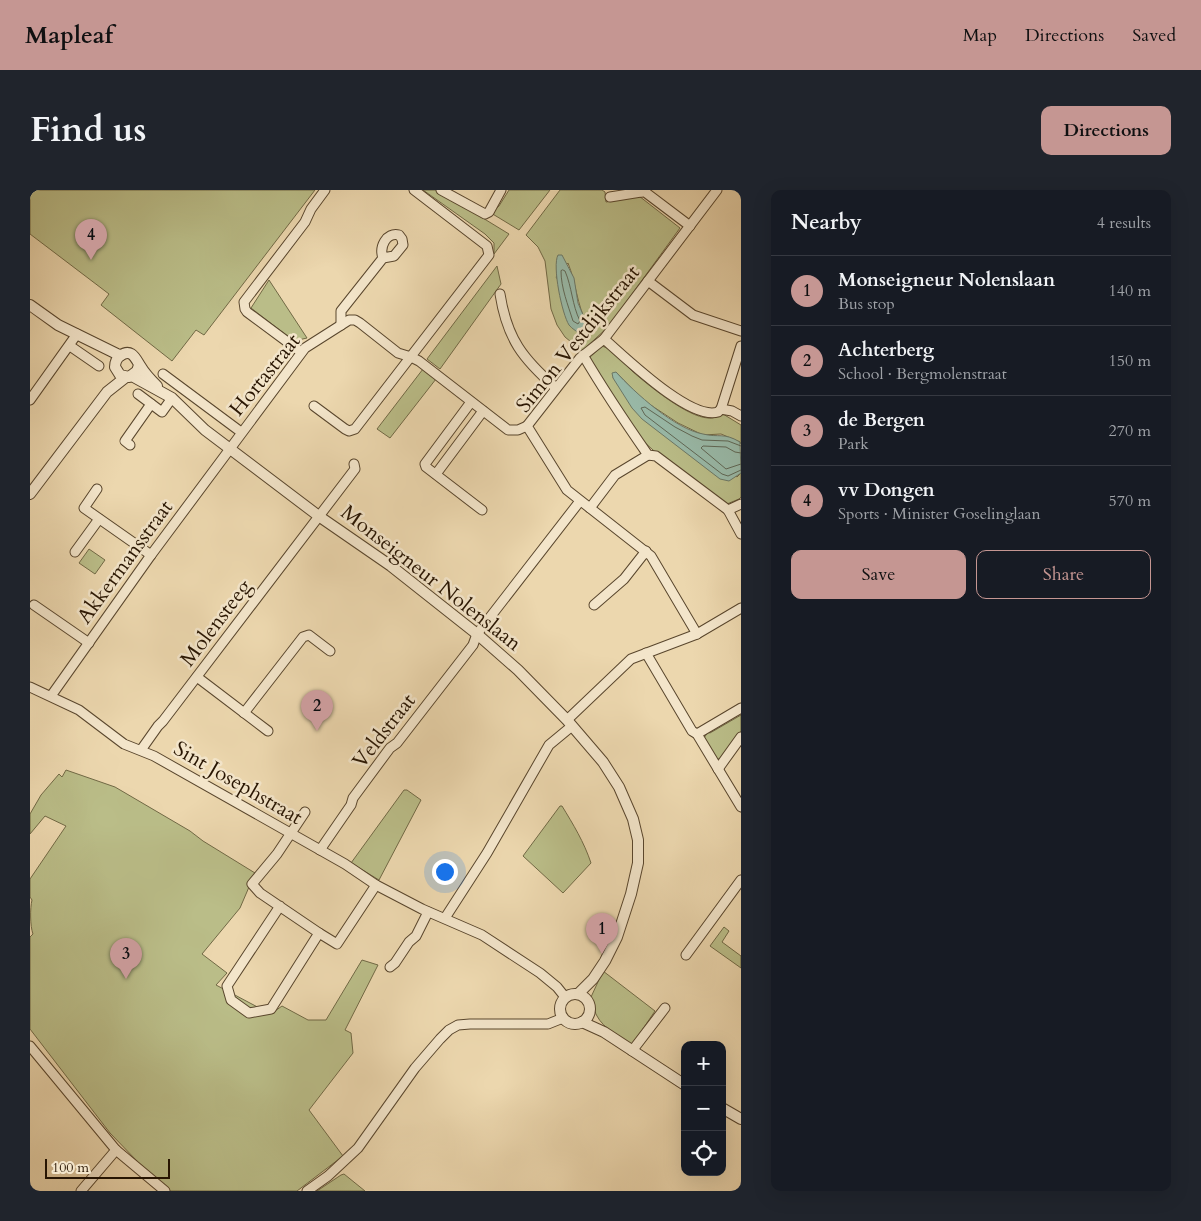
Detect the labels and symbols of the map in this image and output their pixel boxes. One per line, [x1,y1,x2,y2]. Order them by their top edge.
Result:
pin: 4 [75,219,107,260]
street label: Simon Vestdijkstraat [509,259,647,419]
street label: Hortastraat [223,327,307,422]
street label: Akkermansstraat [70,494,180,630]
street label: Monseigneur Nolenslaan [335,498,527,658]
street label: Molensteeg [174,573,259,673]
street label: Veldstraat [346,687,423,774]
pin: 2 [301,690,333,731]
street label: Sint Josephstraat [168,734,308,832]
your location [432,859,458,885]
pin: 1 [586,913,618,954]
pin: 3 [110,938,142,979]
scale bar [45,1156,170,1179]

